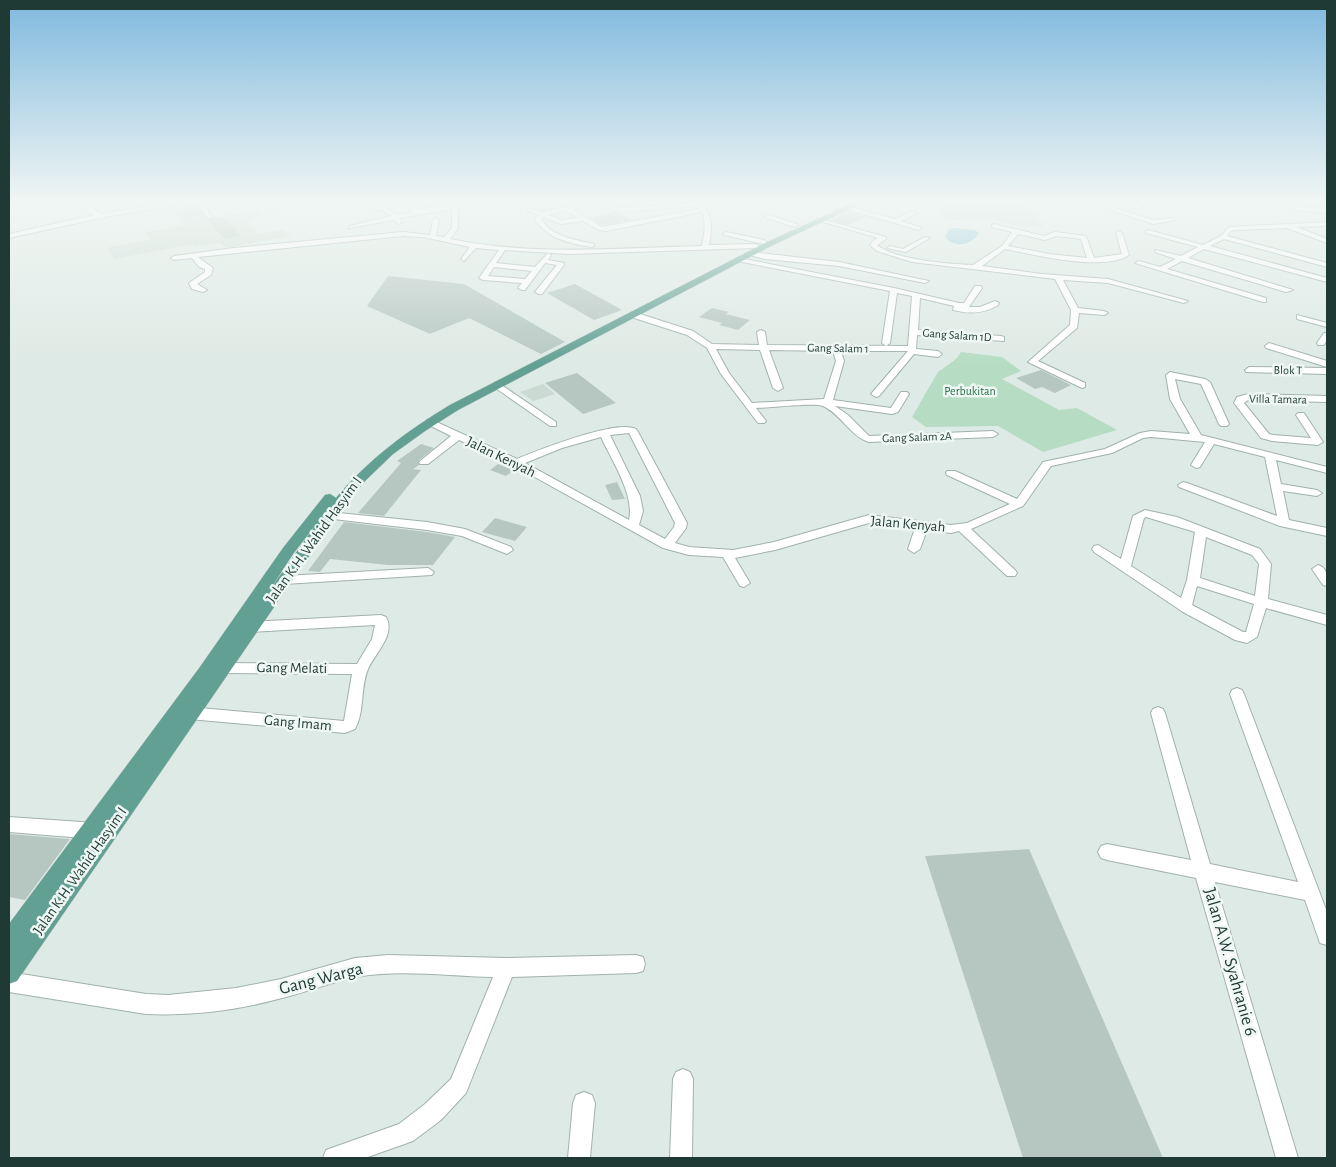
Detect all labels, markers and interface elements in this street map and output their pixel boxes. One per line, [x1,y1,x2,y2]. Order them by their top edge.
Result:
street label: Gang Salam 1D [922,327,992,343]
street label: Gang Salam 1 [807,341,869,355]
street label: Blok T [1274,364,1303,376]
park label: Perbukitan [944,385,996,397]
street label: Villa Tamara [1249,392,1308,406]
street label: Gang Salam 2A [882,430,952,444]
street label: Jalan Kenyah [464,434,538,480]
street label: Jalan K.H. Wahid Hasyim I [263,474,365,606]
street label: Jalan Kenyah [870,513,946,535]
street label: Gang Melati [257,660,327,676]
street label: Gang Imam [264,713,332,733]
street label: Jalan K.H. Wahid Hasyim I [30,805,130,937]
street label: Jalan A.W. Syahranie 6 [1200,886,1260,1038]
street label: Gang Warga [277,960,365,998]

